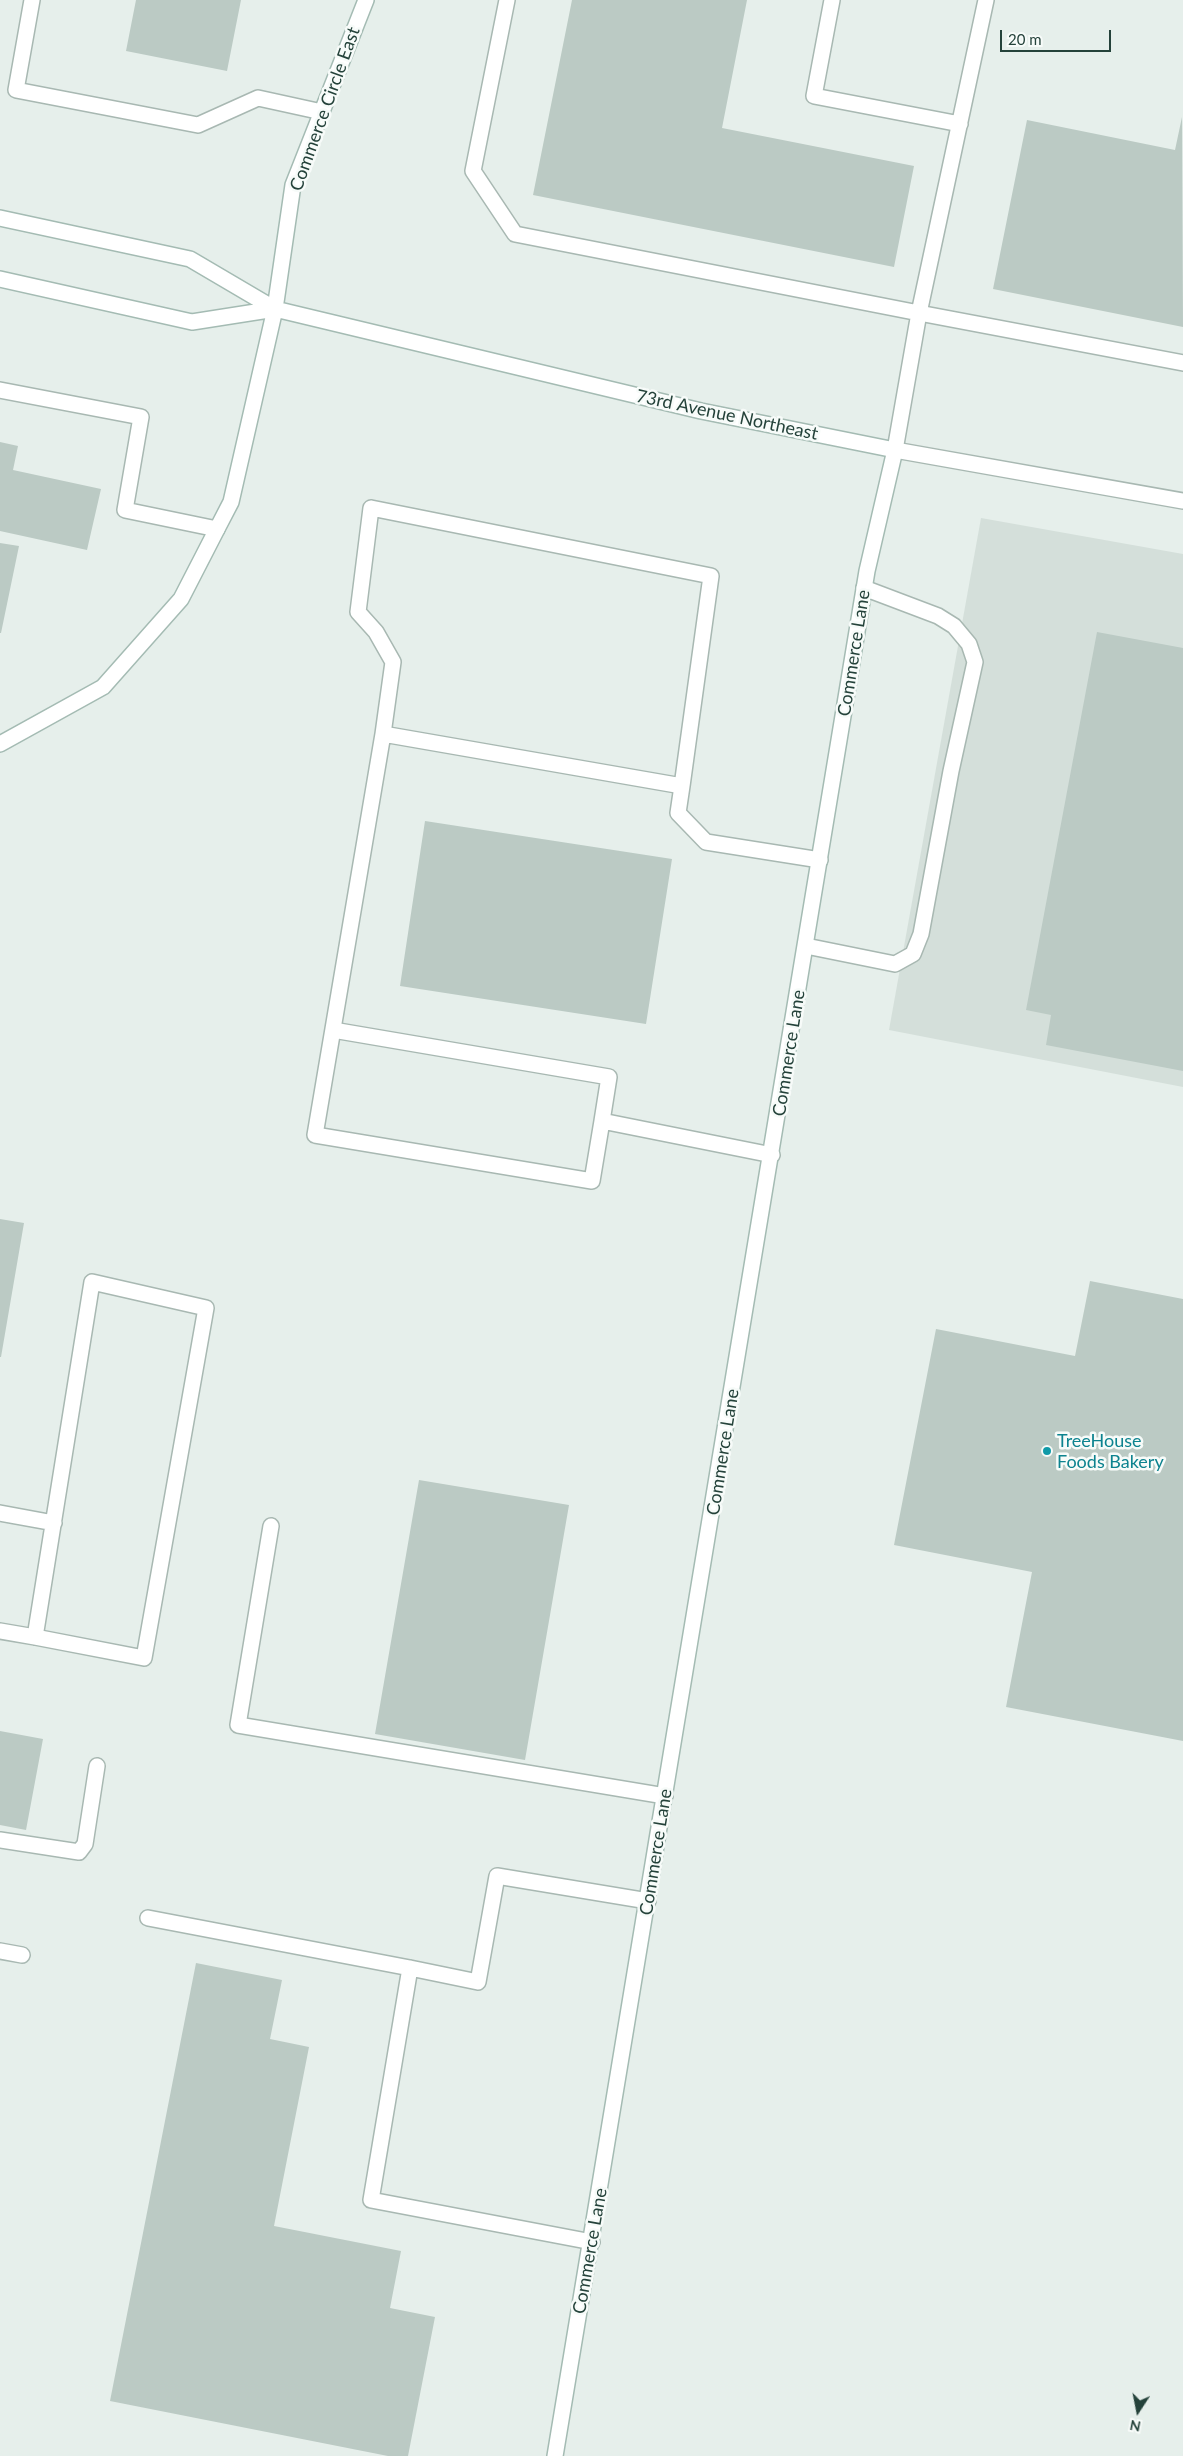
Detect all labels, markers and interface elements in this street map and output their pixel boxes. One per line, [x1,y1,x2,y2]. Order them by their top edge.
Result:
scale bar [1003,20,1114,52]
street label: Commerce Circle East [285,24,365,194]
text: 20 m [1008,30,1042,48]
street label: 73rd Avenue Northeast [634,385,820,445]
street label: Commerce Lane [833,588,875,718]
street label: Commerce Lane [768,988,810,1118]
street label: Commerce Lane [702,1387,744,1517]
place label: TreeHouse Foods Bakery [1057,1430,1164,1472]
marker: TreeHouse Foods Bakery [1041,1445,1053,1457]
street label: Commerce Lane [635,1787,677,1917]
street label: Commerce Lane [568,2186,612,2316]
north arrow [1113,2386,1163,2436]
text: N [1128,2417,1142,2436]

